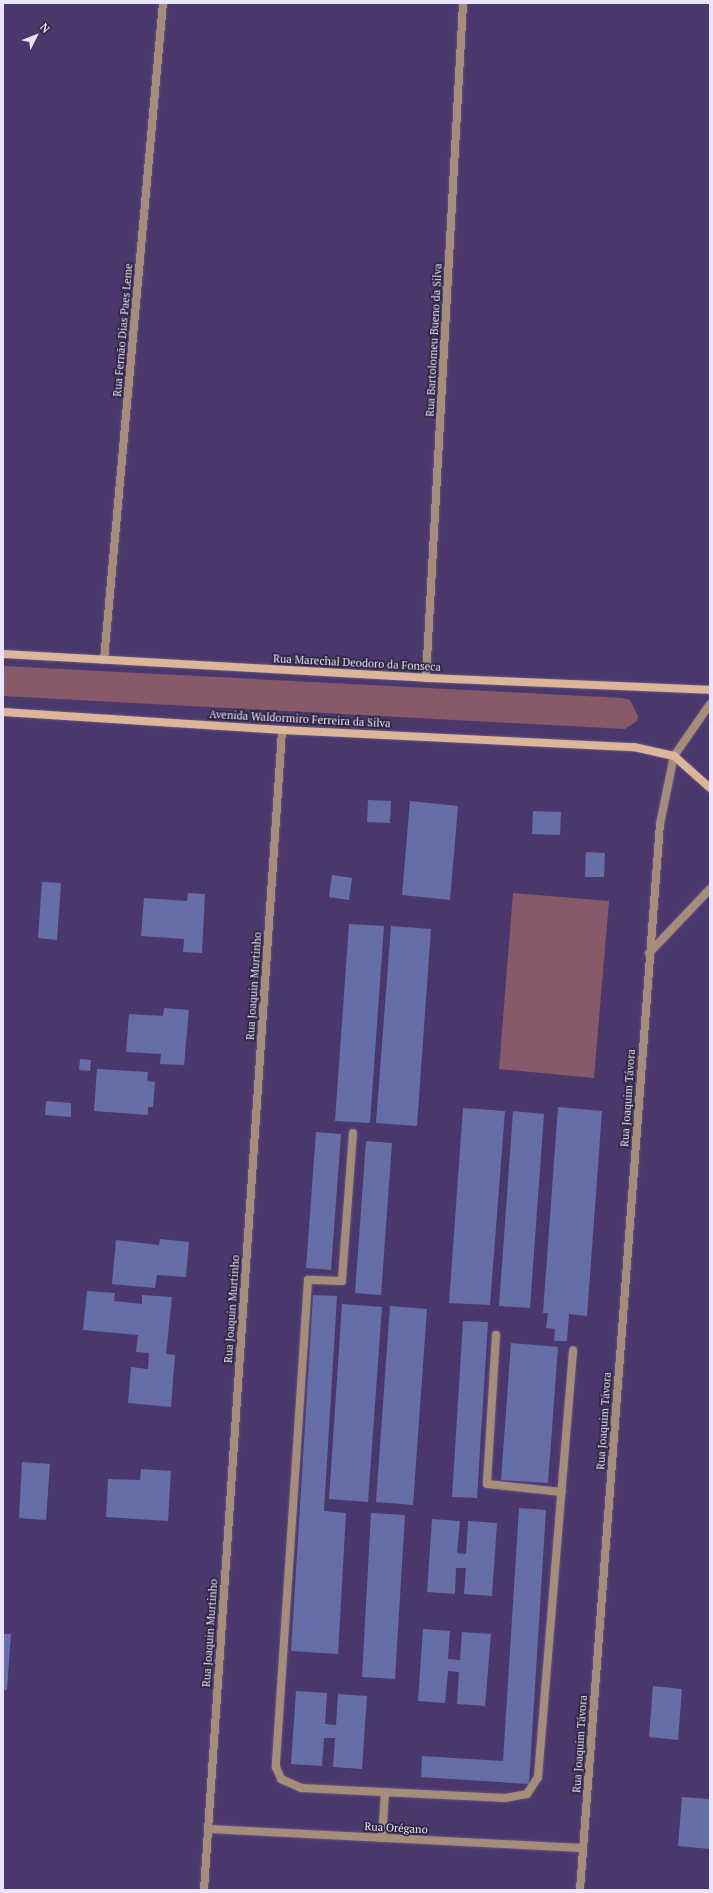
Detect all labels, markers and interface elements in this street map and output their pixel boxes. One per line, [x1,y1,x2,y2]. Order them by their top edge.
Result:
north arrow [16,16,56,56]
text: N [37,20,53,36]
street label: Rua Fernão Dias Paes Leme [111,263,135,397]
street label: Rua Bartolomeu Bueno da Silva [423,263,445,417]
street label: Rua Marechal Deodoro da Fonseca [273,652,441,674]
street label: Avenida Waldormiro Ferreira da Silva [209,708,391,730]
street label: Rua Joaquin Murtinho [244,932,264,1040]
street label: Rua Joaquim Távora [618,1049,638,1147]
street label: Rua Joaquin Murtinho [222,1255,242,1363]
street label: Rua Joaquim Távora [594,1372,614,1470]
street label: Rua Joaquin Murtinho [200,1579,220,1687]
street label: Rua Joaquim Távora [570,1695,590,1793]
street label: Rua Orégano [364,1820,428,1836]

